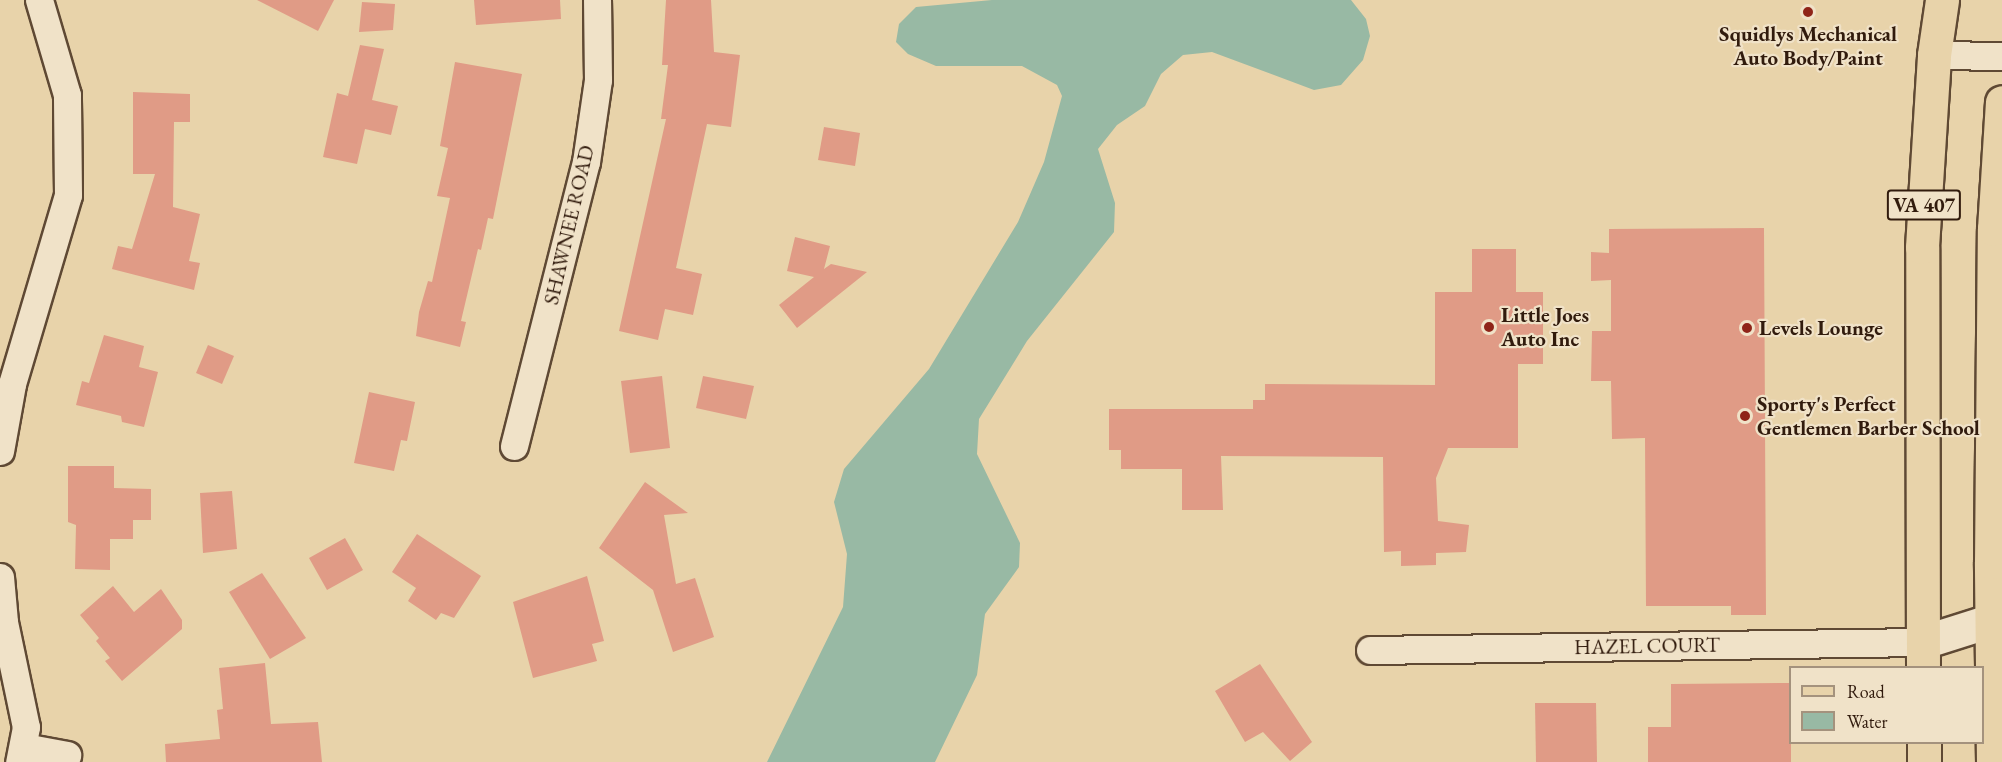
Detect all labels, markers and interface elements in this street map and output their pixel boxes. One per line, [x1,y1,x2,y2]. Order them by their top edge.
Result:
marker: Squidlys Mechanical Auto Body/Paint [1801,5,1815,19]
place label: Squidlys Mechanical Auto Body/Paint [1719,21,1897,71]
street label: SHAWNEE ROAD [538,143,600,307]
road number: VA 407 [1886,188,1962,222]
place label: Little Joes Auto Inc [1501,302,1589,352]
place label: Levels Lounge [1759,315,1883,341]
marker: Little Joes Auto Inc [1482,320,1496,334]
marker: Levels Lounge [1740,321,1754,335]
place label: Sporty's Perfect Gentlemen Barber School [1757,391,1980,441]
marker: Sporty's Perfect Gentlemen Barber School [1738,409,1752,423]
street label: HAZEL COURT [1574,632,1720,660]
legend [1789,666,1984,744]
text: Road [1847,680,1885,703]
text: Water [1847,710,1888,733]

